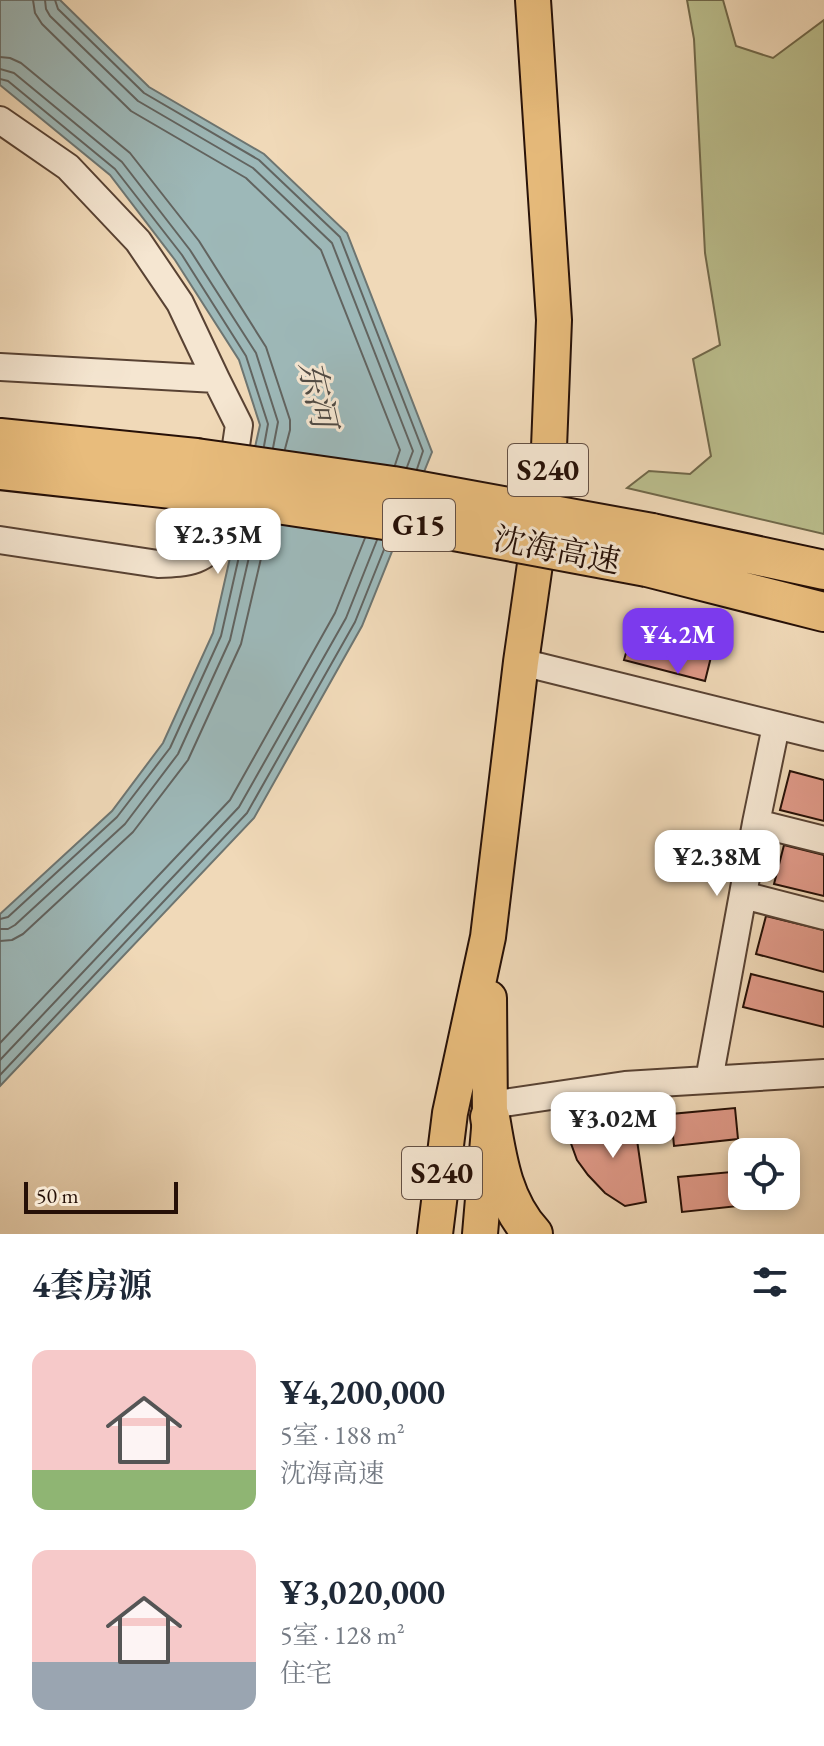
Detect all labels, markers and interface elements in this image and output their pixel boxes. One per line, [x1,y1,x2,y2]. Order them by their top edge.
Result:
water label: 东河 [289,356,348,438]
road number: S240 [508,444,588,496]
road number: G15 [383,499,455,551]
pin: ¥2.35M [153,508,283,576]
text: ¥2.35M [174,517,262,551]
street label: 沈海高速 [490,517,624,583]
pin: ¥4.2M [622,608,734,676]
text: ¥4.2M [641,617,715,651]
pin: ¥2.38M [652,830,782,898]
text: ¥2.38M [673,839,761,873]
pin: ¥3.02M [548,1092,678,1160]
text: ¥3.02M [569,1101,657,1135]
map controls [728,1138,800,1210]
button: locate [728,1138,800,1210]
road number: S240 [402,1147,482,1199]
scale bar [24,1178,178,1214]
text: 50 m [36,1181,79,1210]
icon: filters [748,1260,792,1304]
text: 4套房源 [32,1263,152,1307]
text: ¥4,200,000 [280,1370,445,1414]
icon: home [96,1382,192,1478]
text: 5室 · 188 m² [280,1418,405,1452]
text: 沈海高速 [280,1456,384,1490]
text: ¥3,020,000 [280,1570,445,1614]
icon: home [96,1582,192,1678]
text: 5室 · 128 m² [280,1618,405,1652]
text: 住宅 [280,1656,332,1690]

